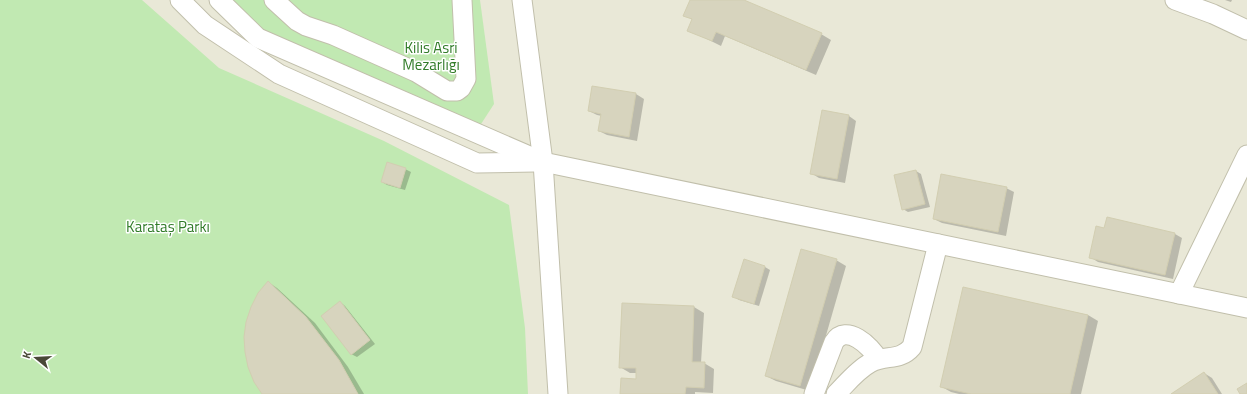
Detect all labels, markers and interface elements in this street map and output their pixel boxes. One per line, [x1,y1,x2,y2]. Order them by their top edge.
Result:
park label: Kilis Asri Mezarlığı [402,36,460,76]
park label: Karataş Parkı [126,215,210,238]
north arrow [16,338,56,378]
text: K [18,349,35,360]

